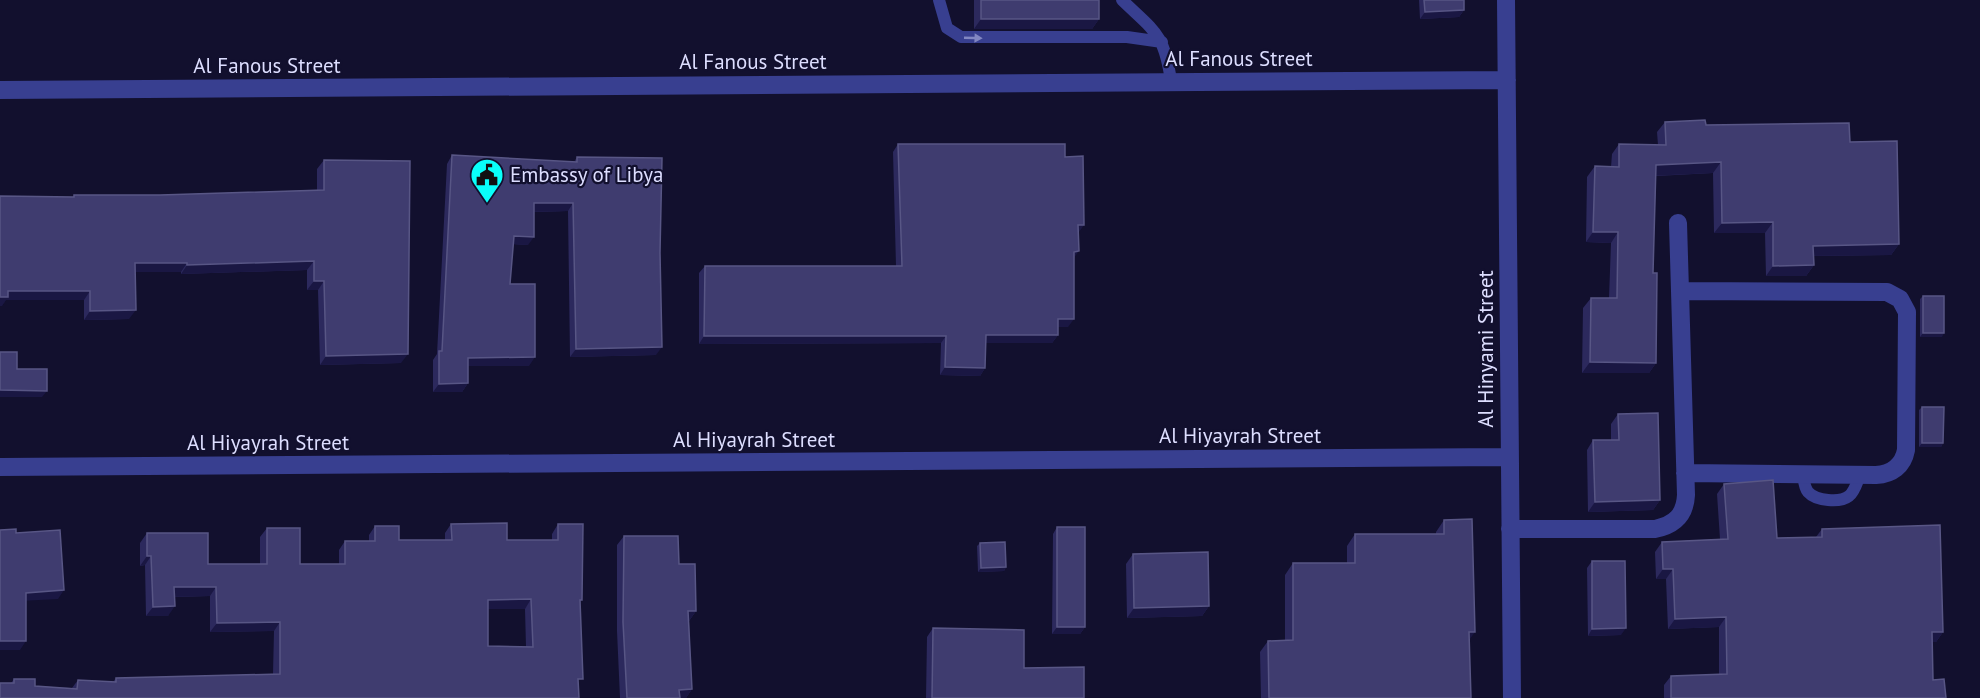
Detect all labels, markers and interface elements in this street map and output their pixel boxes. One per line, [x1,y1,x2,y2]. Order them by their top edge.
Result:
one-way arrow [964,33,983,42]
street label: Al Fanous Street [1165,45,1313,72]
street label: Al Fanous Street [679,48,827,75]
street label: Al Fanous Street [193,52,341,79]
public building icon: Embassy of Libya [469,157,505,204]
place label: Embassy of Libya [510,161,663,188]
street label: Al Hinyami Street [1472,270,1499,428]
street label: Al Hiyayrah Street [1159,422,1321,449]
street label: Al Hiyayrah Street [673,426,835,453]
street label: Al Hiyayrah Street [187,429,349,456]

